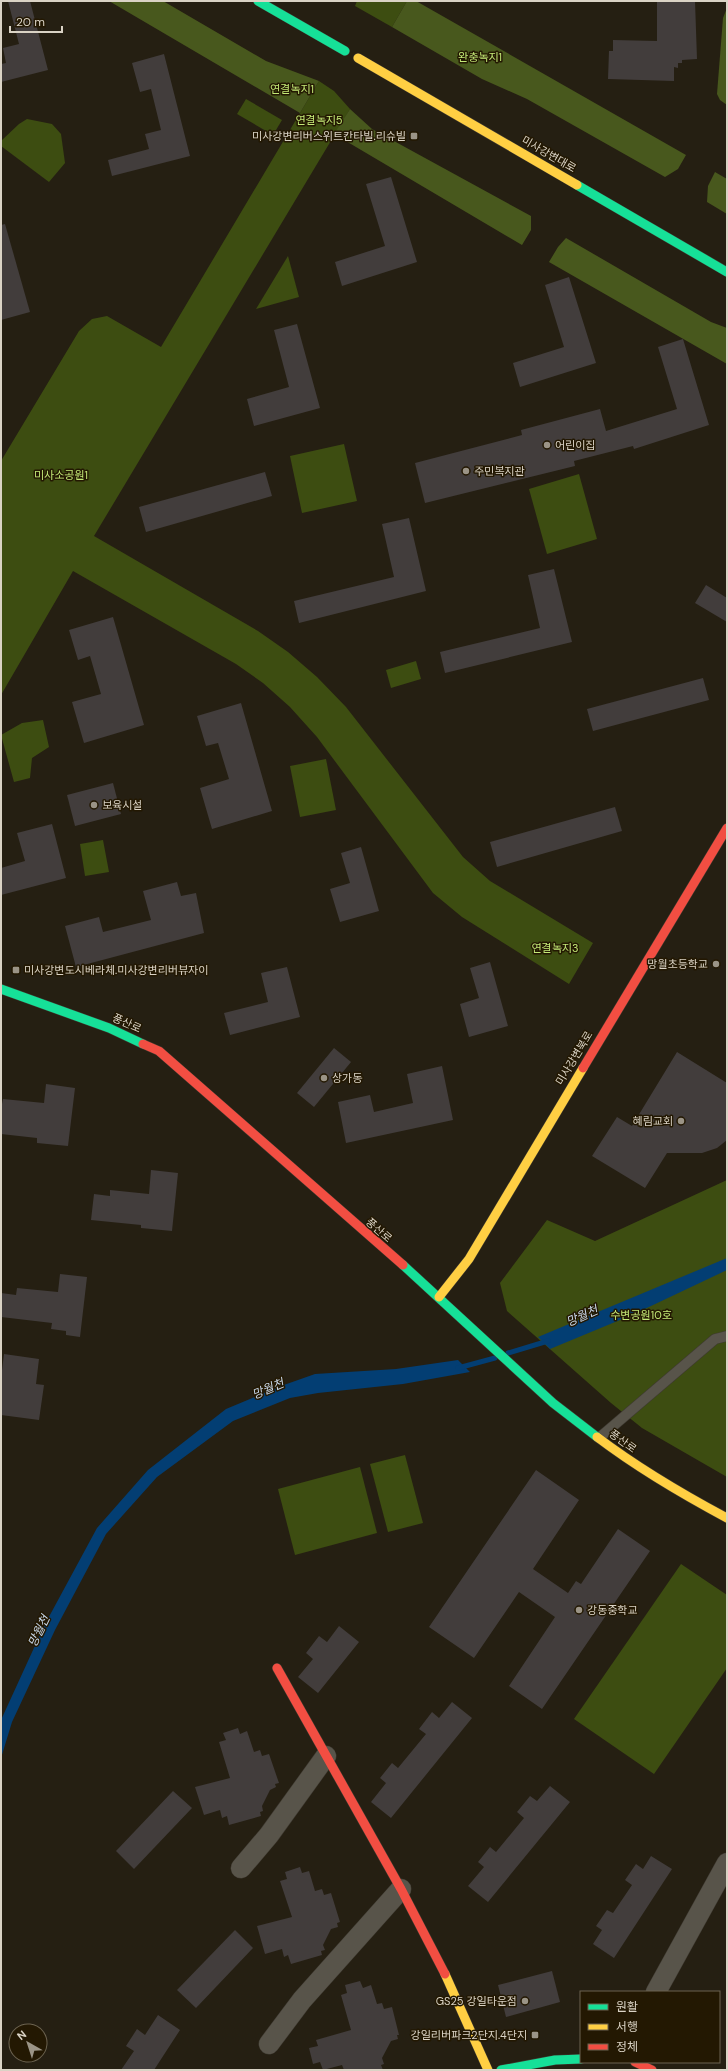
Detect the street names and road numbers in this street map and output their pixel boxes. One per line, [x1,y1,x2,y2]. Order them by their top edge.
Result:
street label: 미사강변대로 [519,133,579,175]
street label: 풍산로 [110,1010,144,1036]
street label: 미사강변북로 [552,1028,596,1088]
street label: 풍산로 [363,1215,395,1245]
street label: 풍산로 [607,1426,639,1456]

